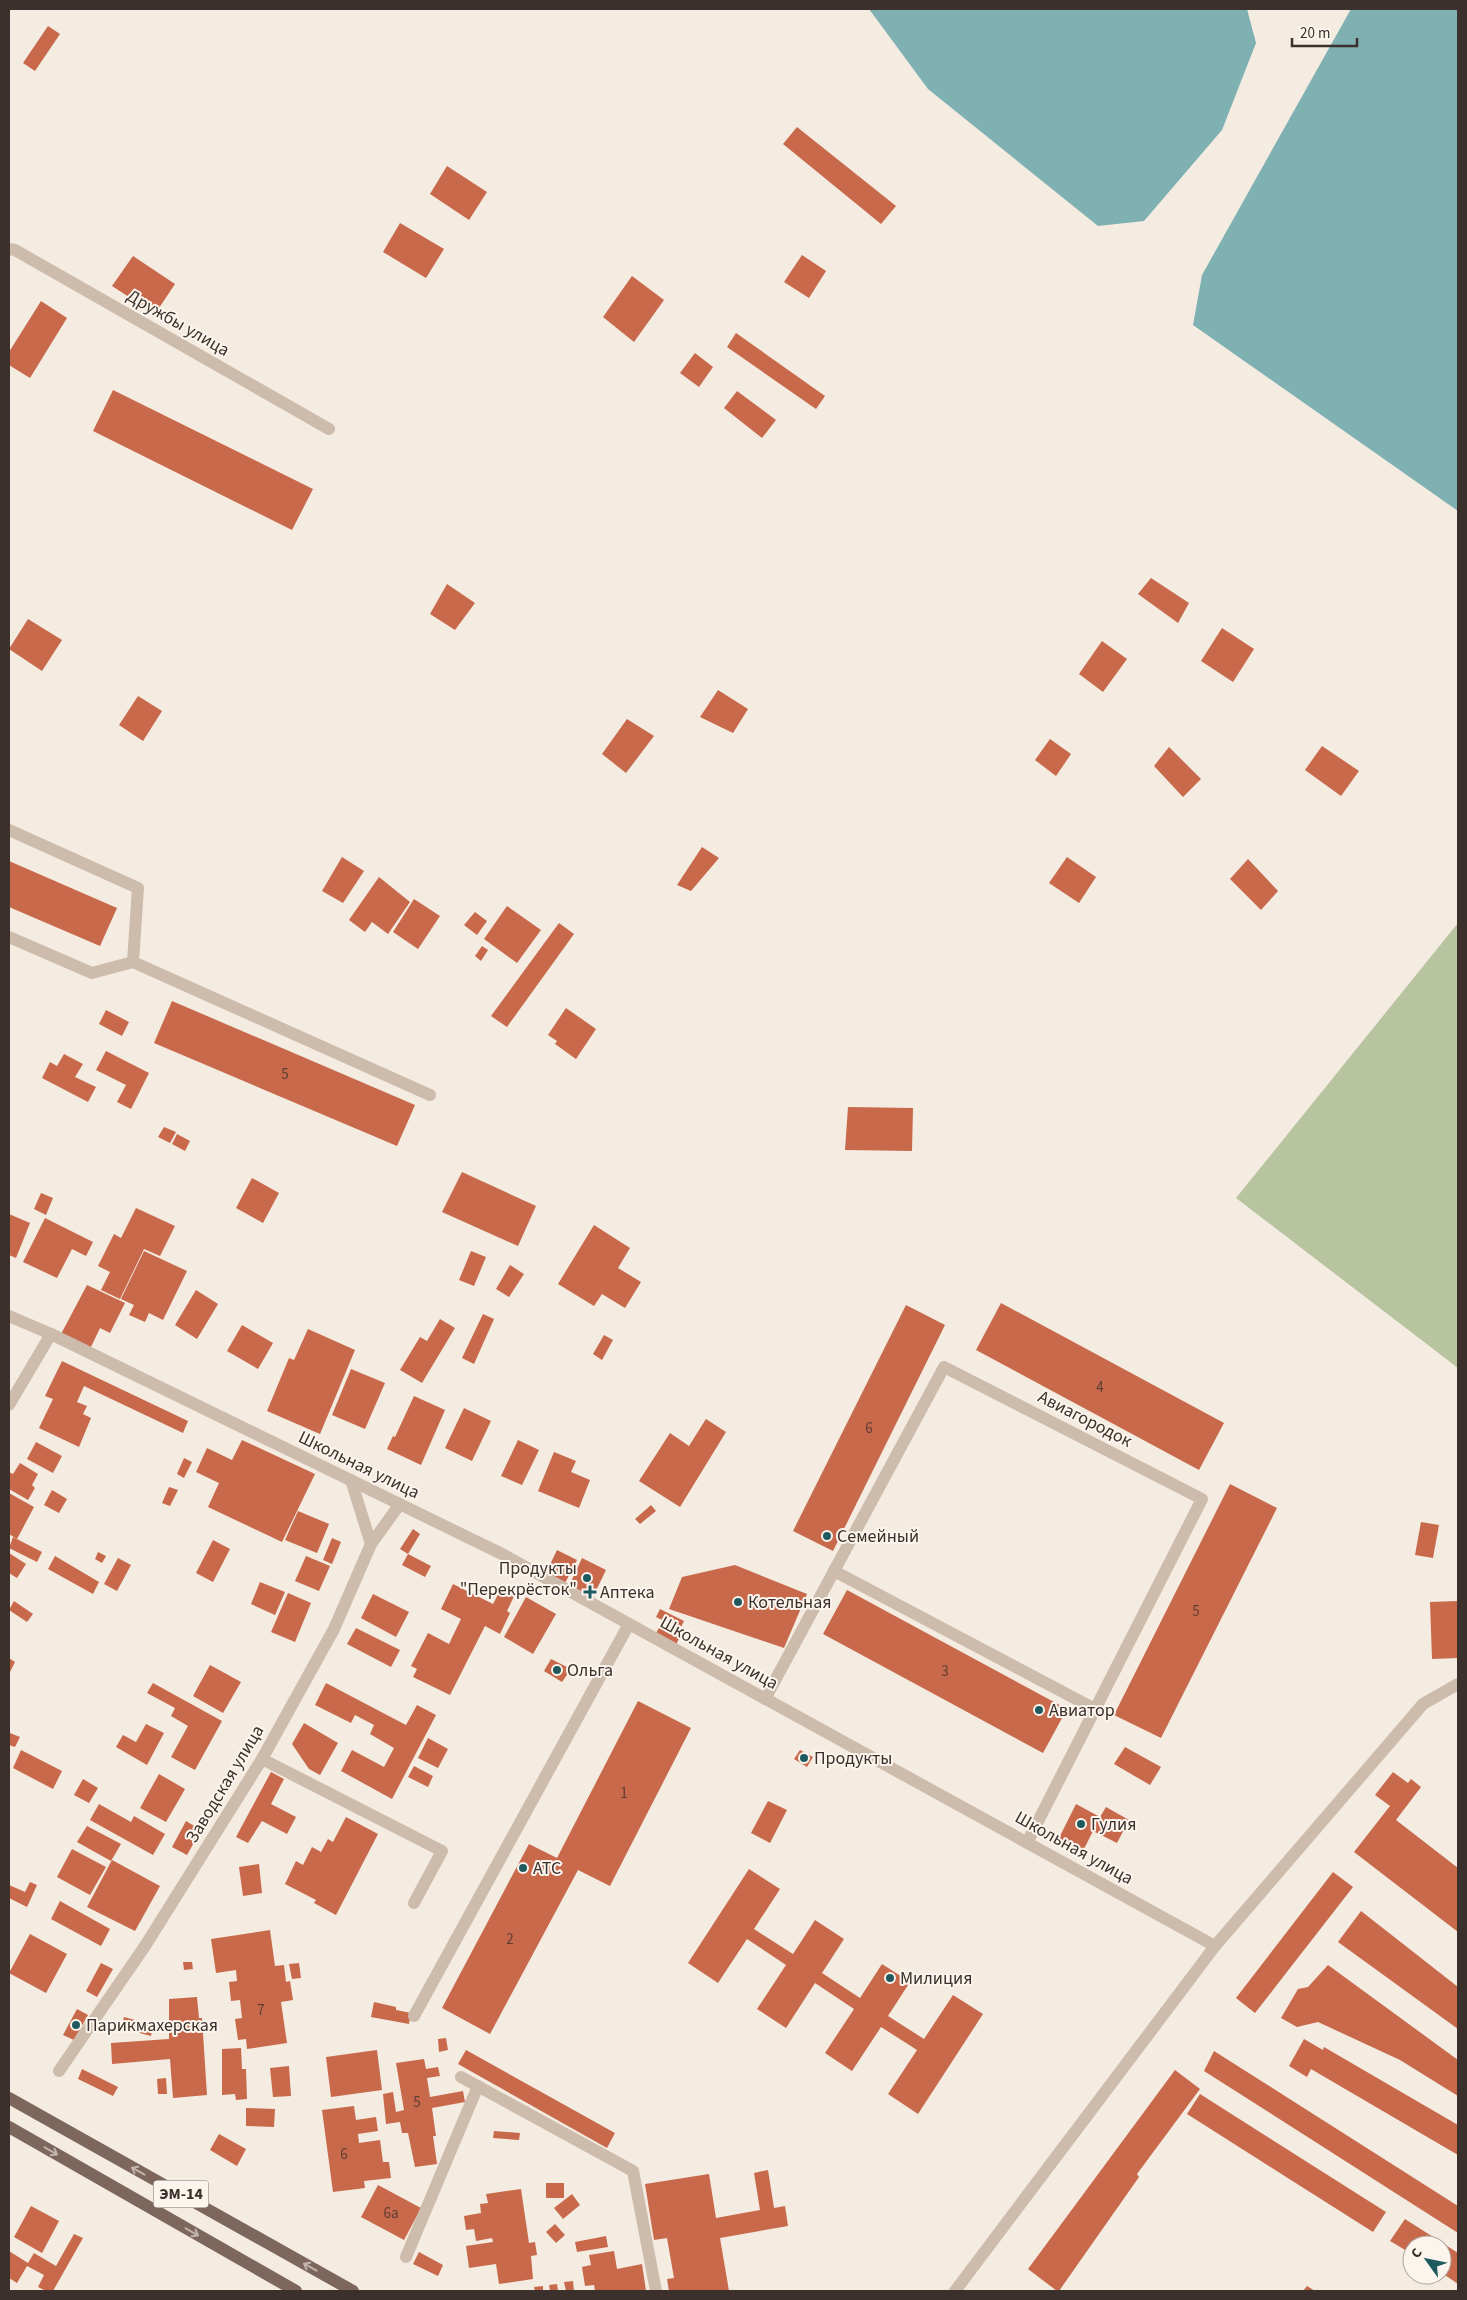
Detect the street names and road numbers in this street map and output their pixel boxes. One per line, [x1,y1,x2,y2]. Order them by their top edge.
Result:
street label: Дружбы улица [122,283,234,363]
street label: Авиагородок [1034,1385,1136,1453]
street label: Школьная улица [294,1425,424,1505]
street label: Школьная улица [655,1610,783,1696]
street label: Заводская улица [180,1720,270,1848]
street label: Школьная улица [1010,1805,1138,1891]
road number: ЭМ-14 [154,2180,208,2208]

